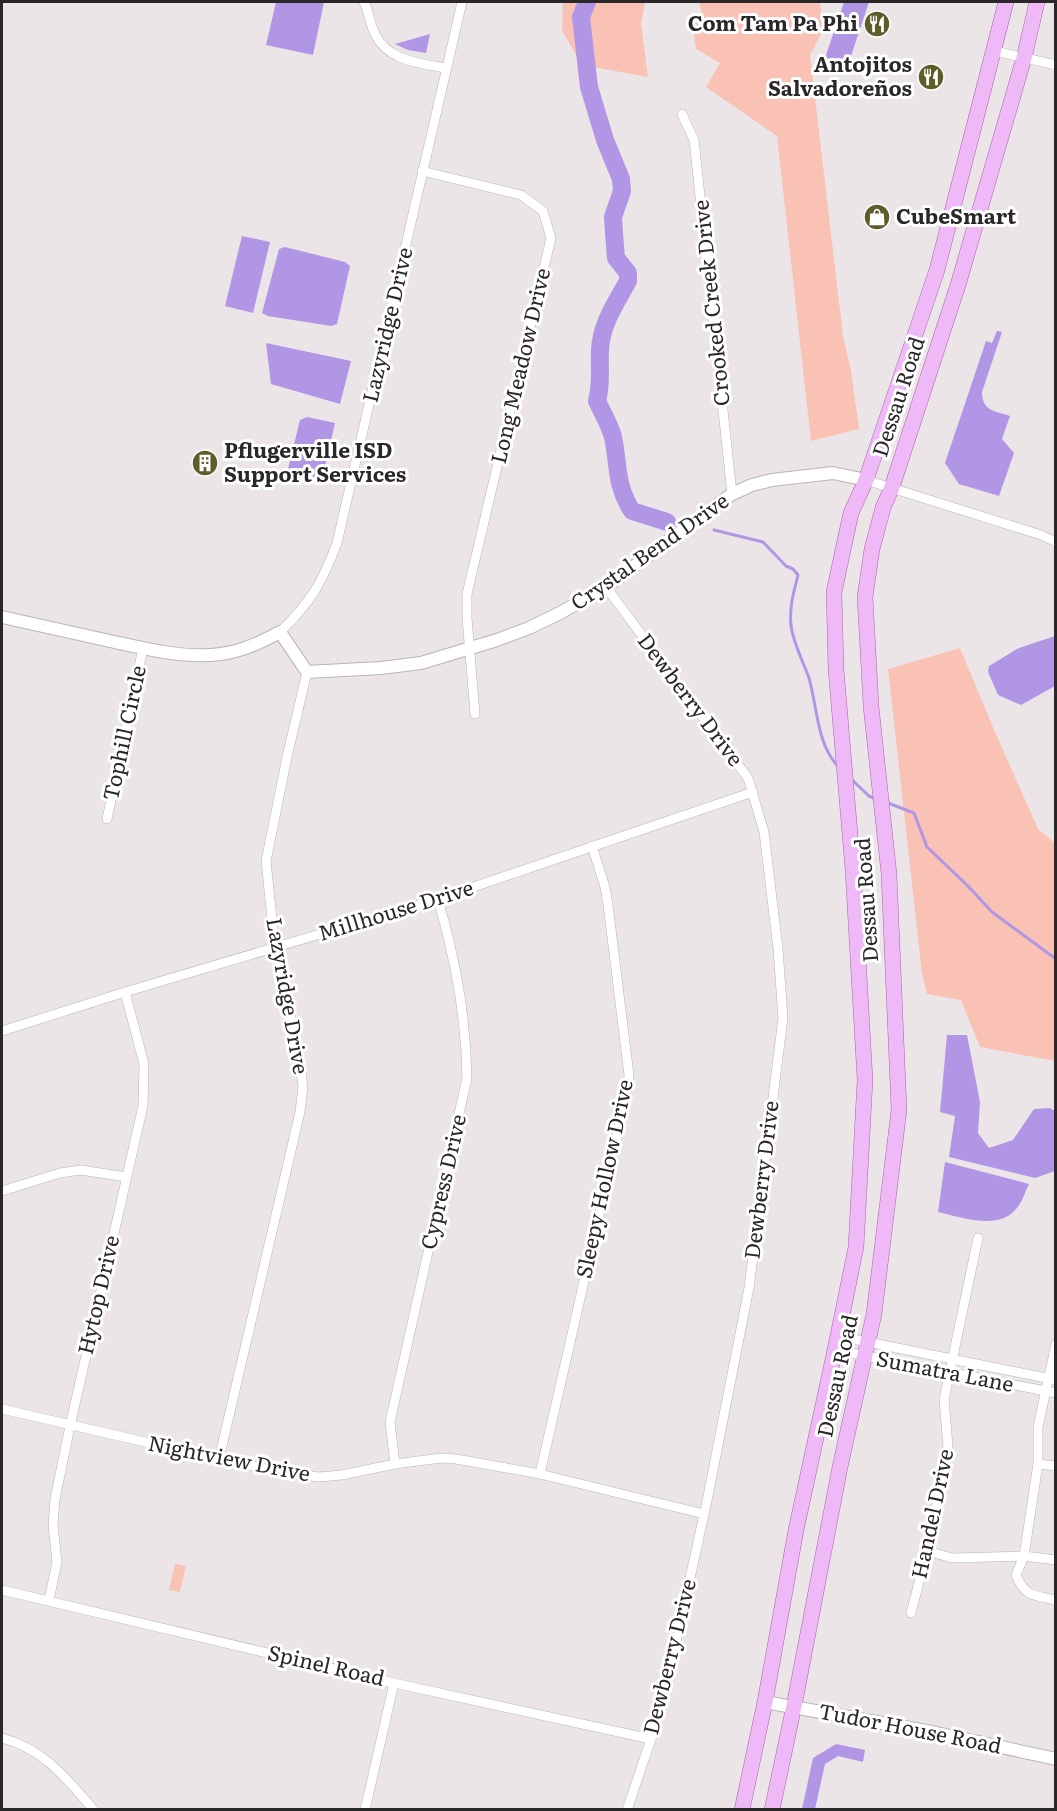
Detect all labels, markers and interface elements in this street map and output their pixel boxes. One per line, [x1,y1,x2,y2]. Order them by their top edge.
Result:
place label: Com Tam Pa Phi [688,6,858,37]
restaurant icon: Com Tam Pa Phi [862,9,892,39]
place label: Antojitos Salvadoreños [768,47,912,102]
restaurant icon: Antojitos Salvadoreños [916,62,946,92]
street label: Crooked Creek Drive [683,198,736,408]
place label: CubeSmart [896,199,1017,230]
shop icon: CubeSmart [862,202,892,232]
street label: Lazyridge Drive [353,244,418,405]
street label: Long Meadow Drive [481,264,556,466]
street label: Dessau Road [863,332,931,460]
place label: Pflugerville ISD Support Services [224,433,406,488]
building icon: Pflugerville ISD Support Services [190,448,220,478]
street label: Crystal Bend Drive [563,484,734,616]
street label: Dewberry Drive [632,625,752,772]
street label: Tophill Circle [93,662,152,803]
street label: Dessau Road [845,837,884,964]
street label: Millhouse Drive [314,870,477,947]
street label: Lazyridge Drive [260,915,318,1076]
street label: Sleepy Hollow Drive [566,1076,639,1281]
street label: Dewberry Drive [734,1099,785,1261]
street label: Cypress Drive [411,1111,472,1252]
street label: Hytop Drive [68,1232,125,1357]
street label: Dessau Road [807,1311,864,1440]
street label: Sumatra Lane [874,1341,1017,1398]
street label: Nightview Drive [146,1426,313,1487]
street label: Handel Drive [902,1446,959,1581]
street label: Dewberry Drive [633,1575,702,1738]
street label: Spinel Road [265,1635,388,1692]
street label: Tudor House Road [816,1694,1005,1760]

